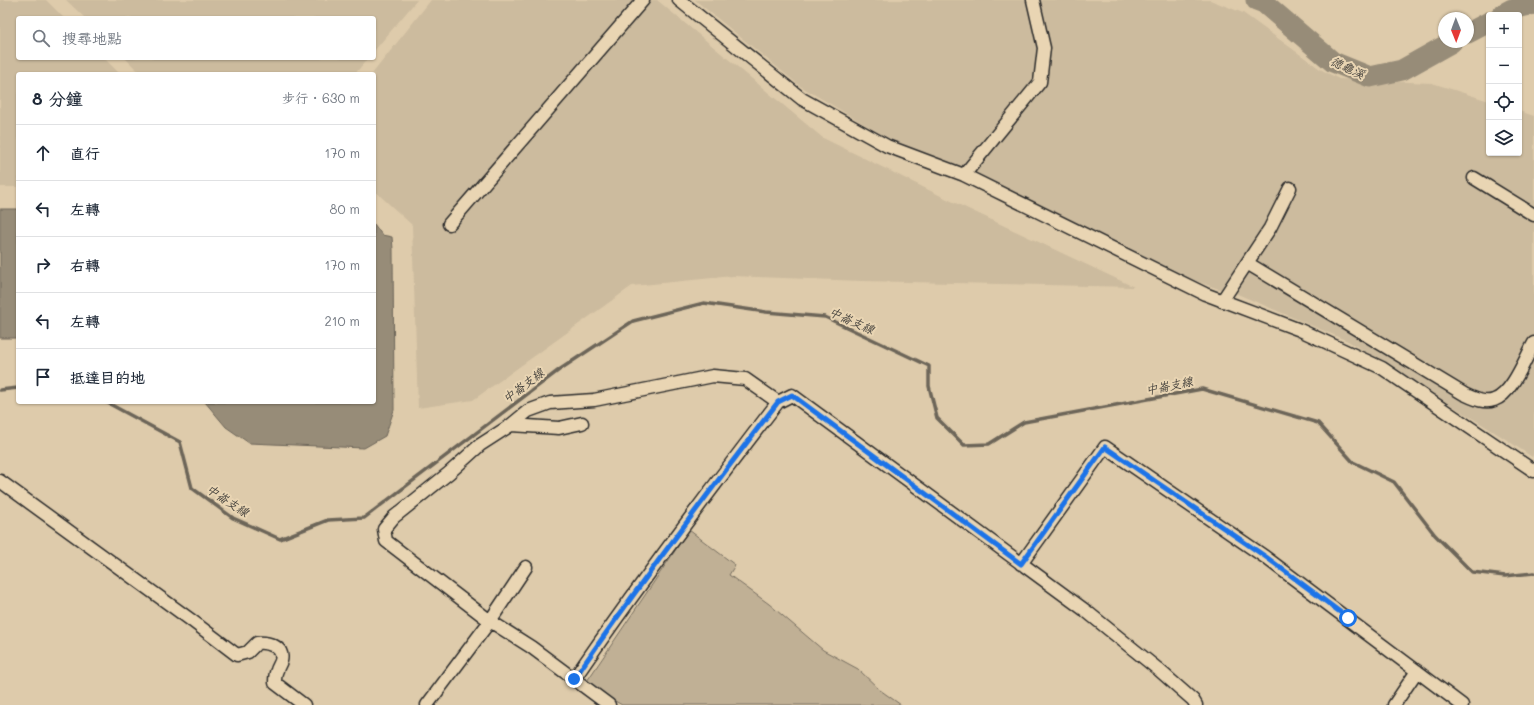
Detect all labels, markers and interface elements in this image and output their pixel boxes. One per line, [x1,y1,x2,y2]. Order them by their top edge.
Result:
north arrow [1438,12,1474,48]
map controls [1486,12,1522,156]
button: + [1486,12,1522,48]
search box [16,16,376,60]
icon: search [30,27,52,49]
text: 搜尋地點 [62,28,122,48]
button: − [1486,48,1522,84]
water label: 德龜溪 [1328,52,1369,82]
button: locate [1486,84,1522,120]
text: 8 分鐘 [32,87,83,109]
text: 步行 · 630 m [282,89,360,106]
button: layers [1486,120,1522,156]
icon: ahead [32,142,54,164]
text: 直行 [70,143,100,163]
text: 170 m [324,144,360,161]
icon: left [32,198,54,220]
text: 左轉 [70,199,100,219]
text: 80 m [330,200,360,217]
icon: right [32,254,54,276]
text: 右轉 [70,255,100,275]
text: 170 m [324,256,360,273]
water label: 中崙支線 [827,303,878,337]
icon: left [32,310,54,332]
text: 左轉 [70,311,100,331]
text: 210 m [324,312,360,329]
water label: 中崙支線 [499,364,548,406]
icon: arrive [32,366,54,388]
text: 抵達目的地 [70,367,145,387]
water label: 中崙支線 [1144,372,1195,397]
water label: 中崙支線 [204,480,253,520]
route start [1339,609,1357,627]
route end [565,670,583,688]

